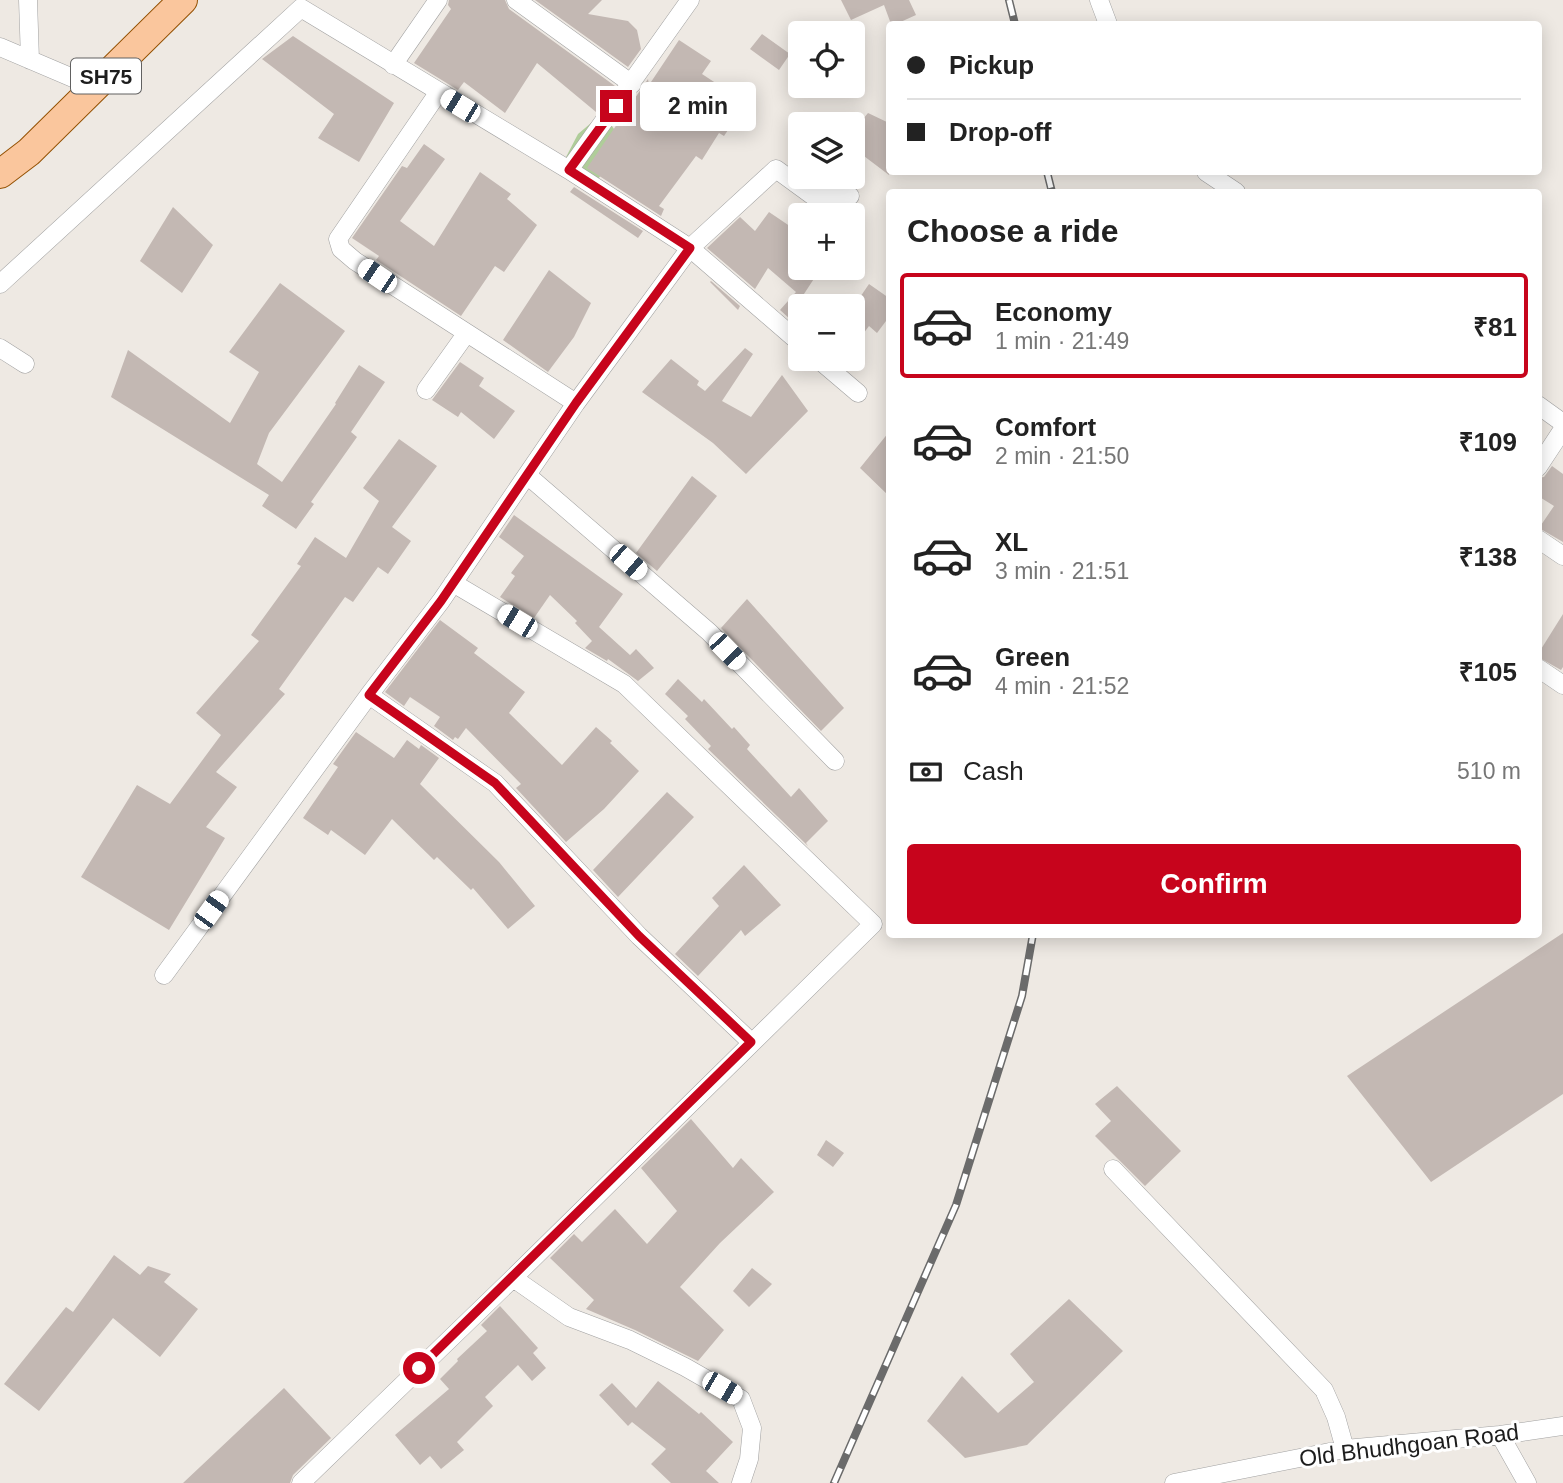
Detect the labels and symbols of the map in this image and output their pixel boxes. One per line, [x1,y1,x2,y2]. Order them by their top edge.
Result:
road number: SH75 [71,58,141,94]
callout: 2 min [640,82,756,130]
car [437,86,484,126]
route end [600,90,632,122]
car [354,256,401,296]
car [606,540,651,584]
car [494,601,541,641]
car [705,629,750,673]
car [191,887,232,933]
route start [403,1352,435,1384]
car [699,1368,746,1408]
street label: Old Bhudhgoan Road [1298,1419,1520,1471]

